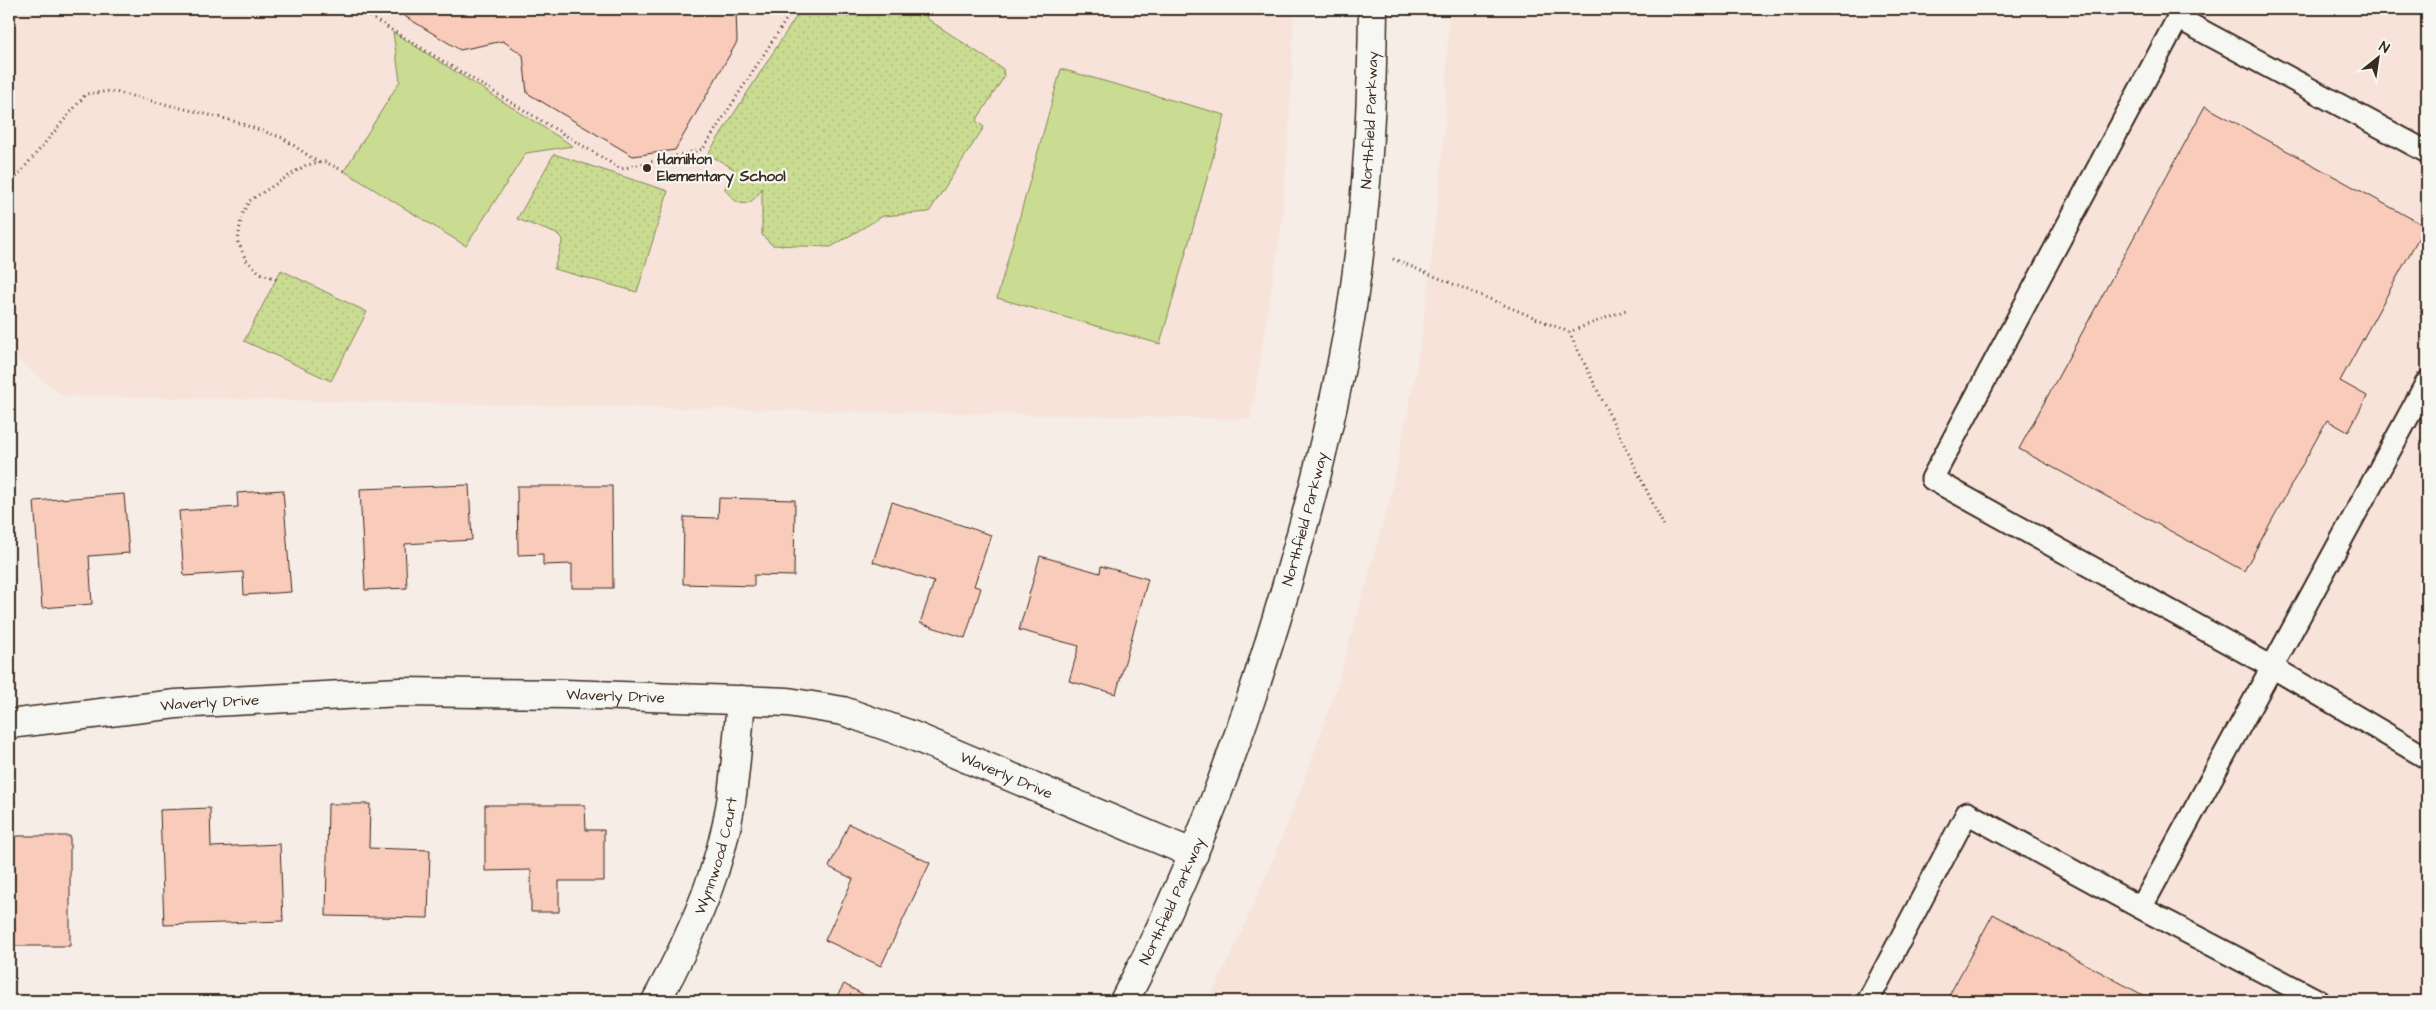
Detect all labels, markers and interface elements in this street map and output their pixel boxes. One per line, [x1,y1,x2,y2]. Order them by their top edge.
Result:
north arrow [2354,32,2404,82]
text: N [2375,37,2393,59]
street label: Northfield Parkway [1356,51,1384,190]
place label: Hamilton Elementary School [657,149,786,188]
marker: Hamilton Elementary School [641,162,653,174]
street label: Northfield Parkway [1277,450,1334,588]
street label: Waverly Drive [566,684,665,709]
street label: Waverly Drive [159,690,260,717]
street label: Waverly Drive [957,747,1056,804]
street label: Wynnwood Court [690,796,743,918]
street label: Northfield Parkway [1134,834,1211,968]

